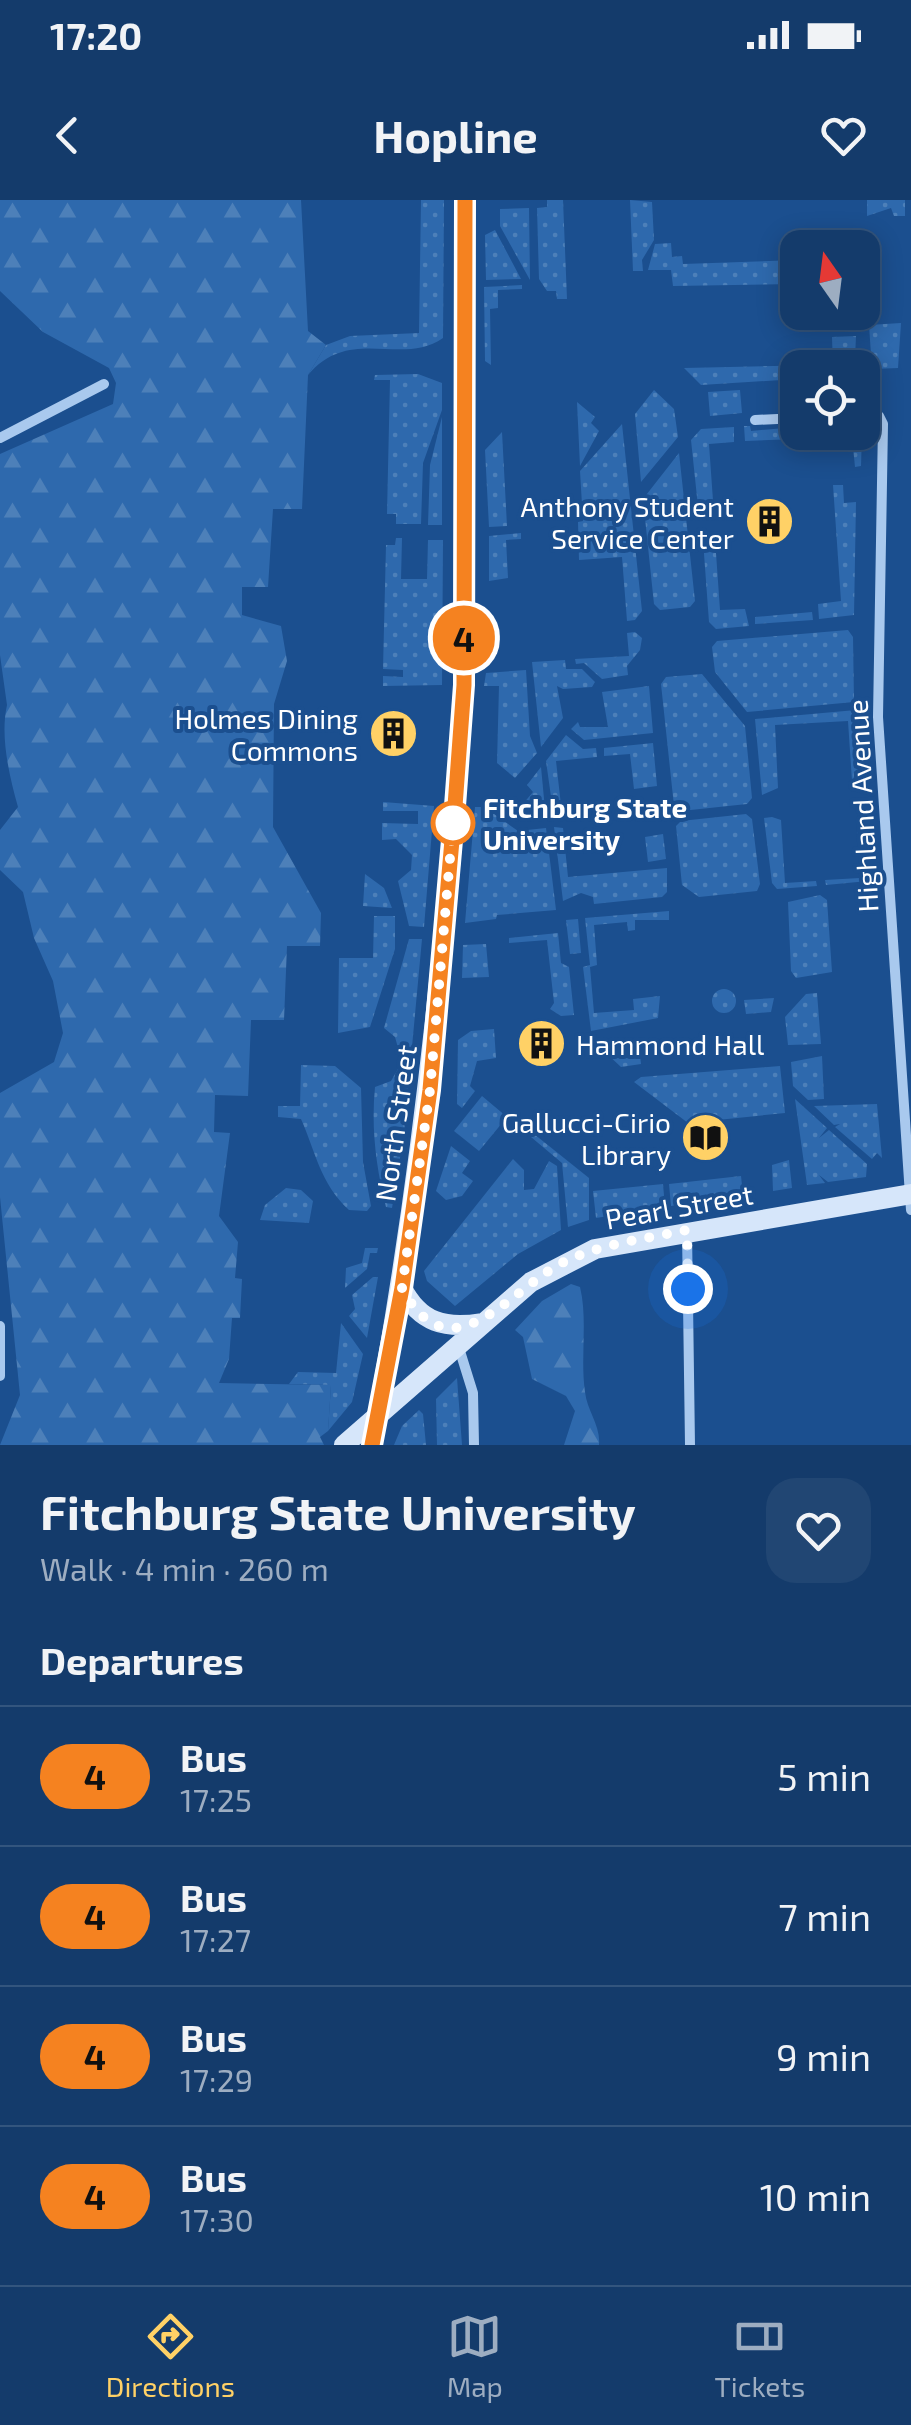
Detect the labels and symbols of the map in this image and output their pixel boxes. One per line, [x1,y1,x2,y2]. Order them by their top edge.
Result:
north arrow [780,230,880,330]
place label: Anthony Student Service Center [521,489,734,555]
building icon: Anthony Student Service Center [743,496,795,548]
line badge: 4 [432,606,496,670]
street label: Highland Avenue [839,699,885,913]
place label: Holmes Dining Commons [174,701,358,767]
building icon: Holmes Dining Commons [367,708,419,760]
place label: Fitchburg State University [483,790,687,856]
marker: Fitchburg State University [432,802,474,844]
building icon: Hammond Hall [515,1018,567,1070]
place label: Hammond Hall [576,1027,765,1061]
street label: North Street [367,1042,423,1204]
place label: Gallucci-Cirio Library [502,1105,671,1171]
library icon: Gallucci-Cirio Library [680,1112,732,1164]
street label: Pearl Street [602,1176,756,1236]
your location [663,1264,713,1314]

